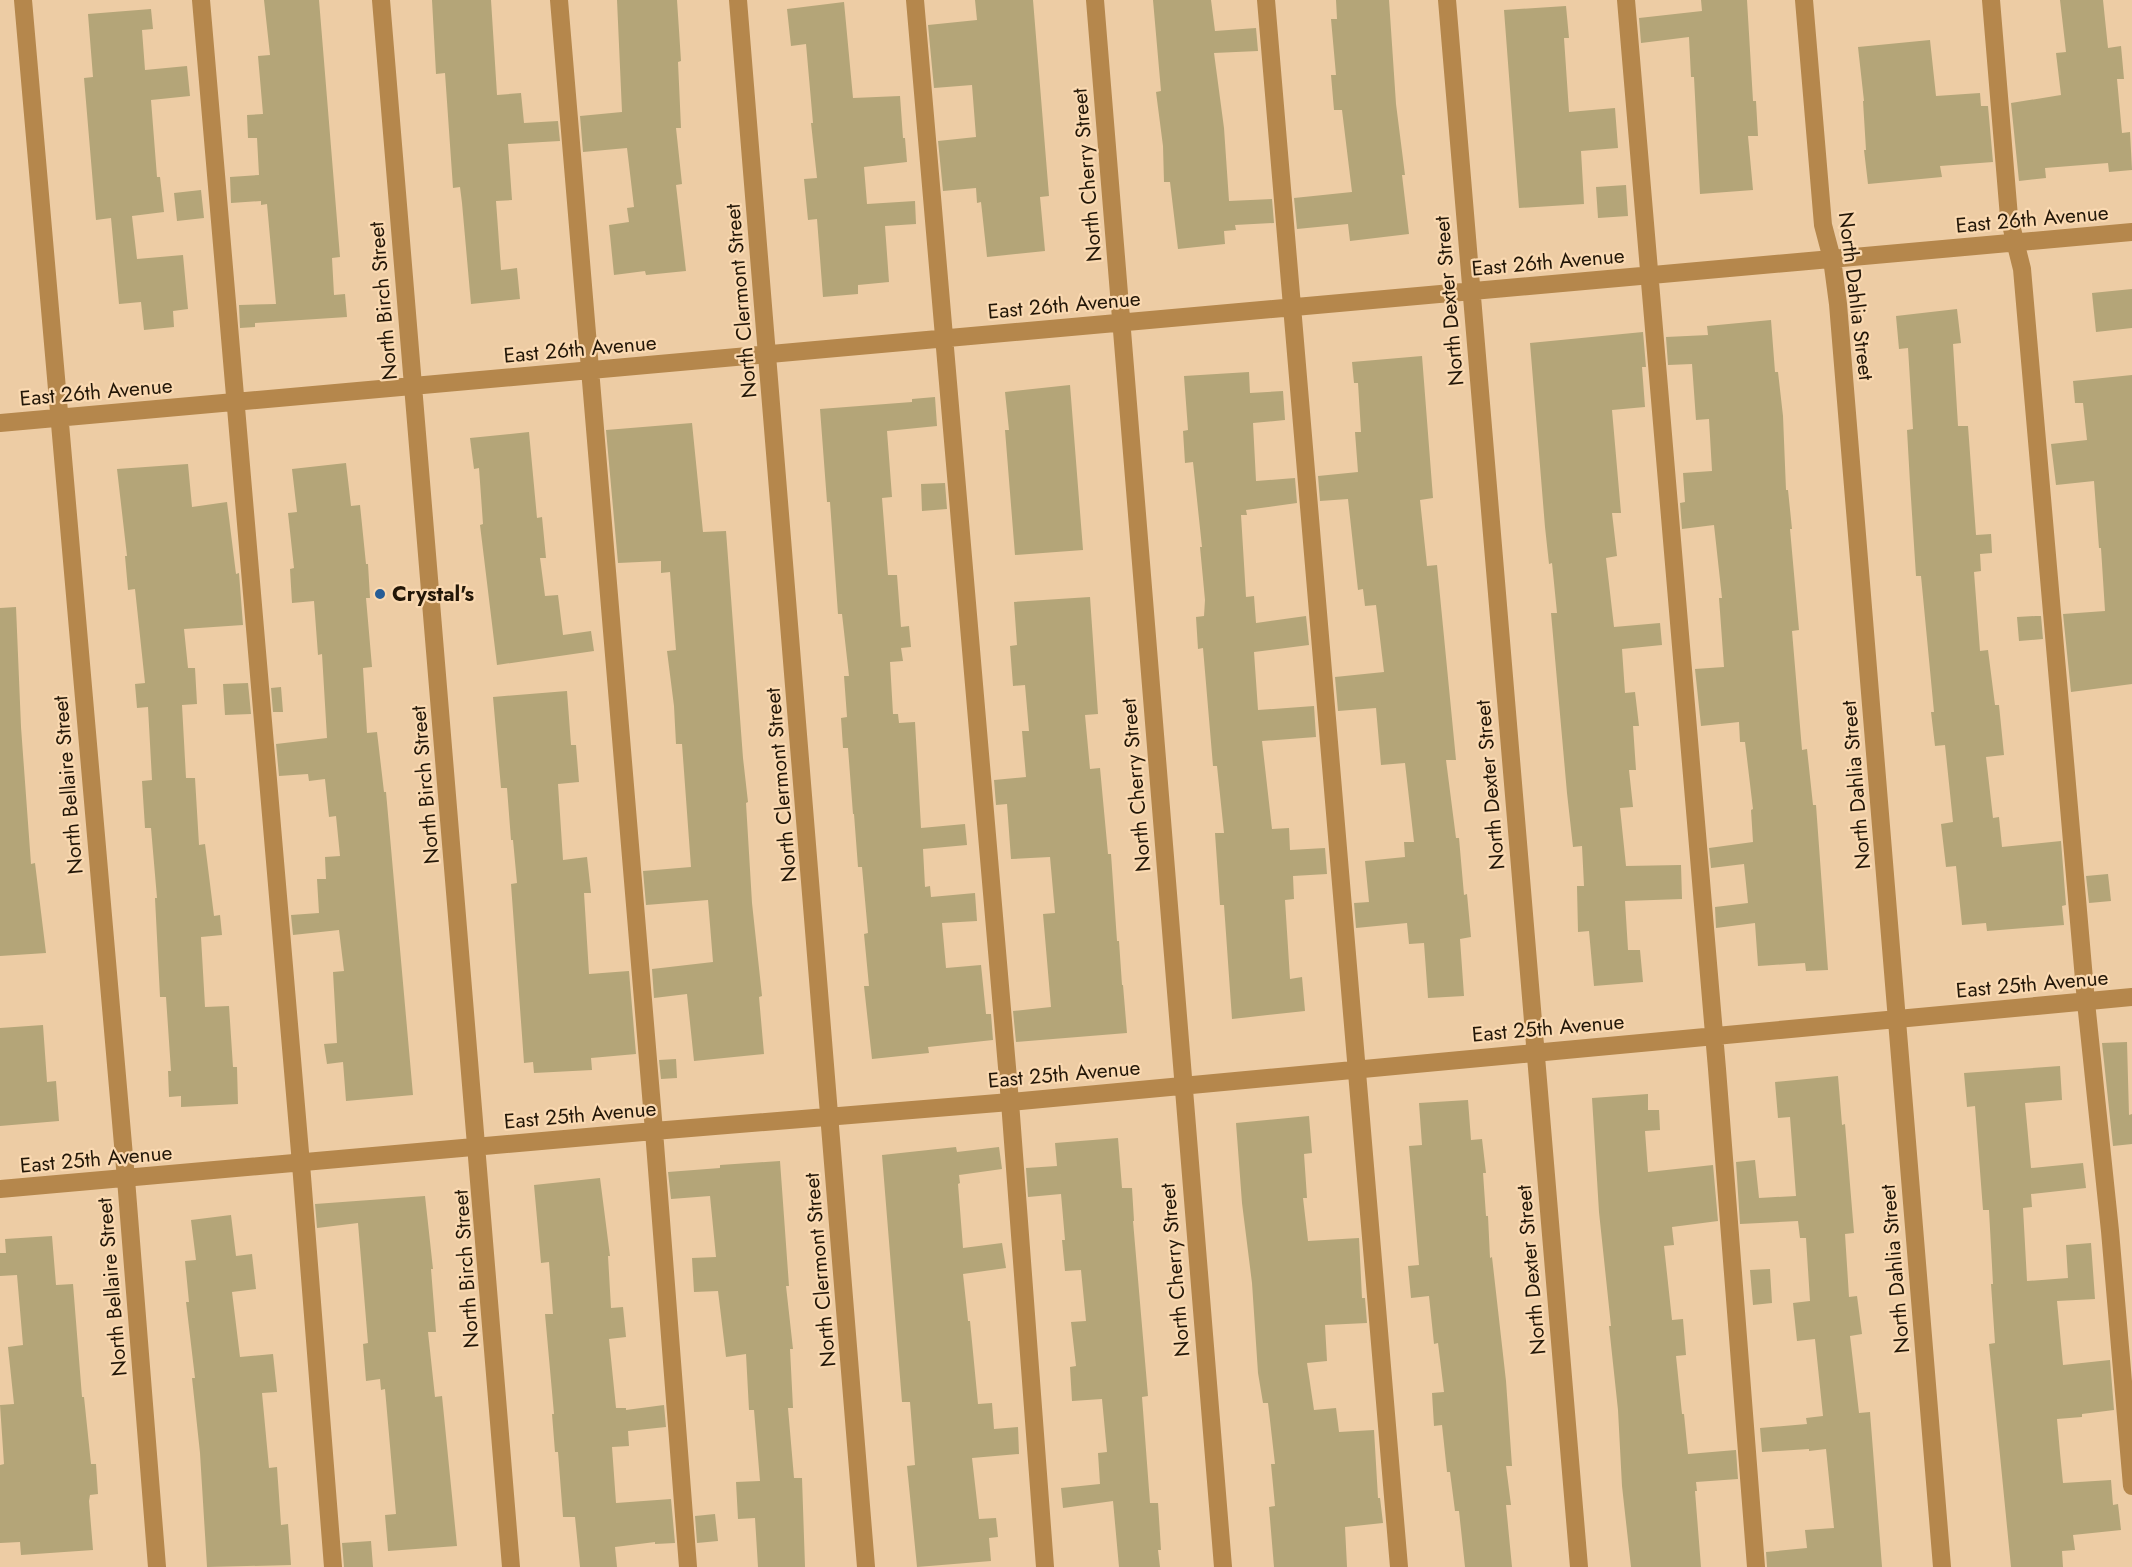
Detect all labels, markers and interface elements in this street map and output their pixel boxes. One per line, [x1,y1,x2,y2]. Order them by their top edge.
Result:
street label: North Cherry Street [1064,87,1110,263]
street label: East 26th Avenue [1954,197,2110,241]
street label: North Clermont Street [718,203,764,399]
street label: North Dahlia Street [1831,210,1881,382]
street label: North Dexter Street [1427,215,1471,387]
street label: North Birch Street [361,221,405,381]
street label: East 26th Avenue [1470,240,1626,284]
street label: East 26th Avenue [986,283,1142,327]
street label: East 26th Avenue [502,327,658,371]
street label: East 26th Avenue [18,370,174,414]
place label: Crystal's [392,579,475,609]
marker: Crystal's [373,587,387,601]
street label: North Clermont Street [758,687,804,883]
street label: North Bellaire Street [45,694,91,876]
street label: North Cherry Street [1113,697,1159,873]
street label: North Dexter Street [1468,699,1512,871]
street label: North Dahlia Street [1834,699,1878,871]
street label: North Birch Street [403,705,447,865]
street label: East 25th Avenue [1954,962,2110,1006]
street label: East 25th Avenue [1470,1006,1626,1050]
street label: East 25th Avenue [986,1052,1142,1096]
street label: East 25th Avenue [502,1093,658,1137]
street label: East 25th Avenue [18,1137,174,1181]
street label: North Clermont Street [797,1172,843,1368]
street label: North Cherry Street [1152,1182,1198,1358]
street label: North Dahlia Street [1873,1183,1917,1355]
street label: North Dexter Street [1509,1184,1553,1356]
street label: North Birch Street [445,1189,487,1349]
street label: North Bellaire Street [89,1196,135,1378]

